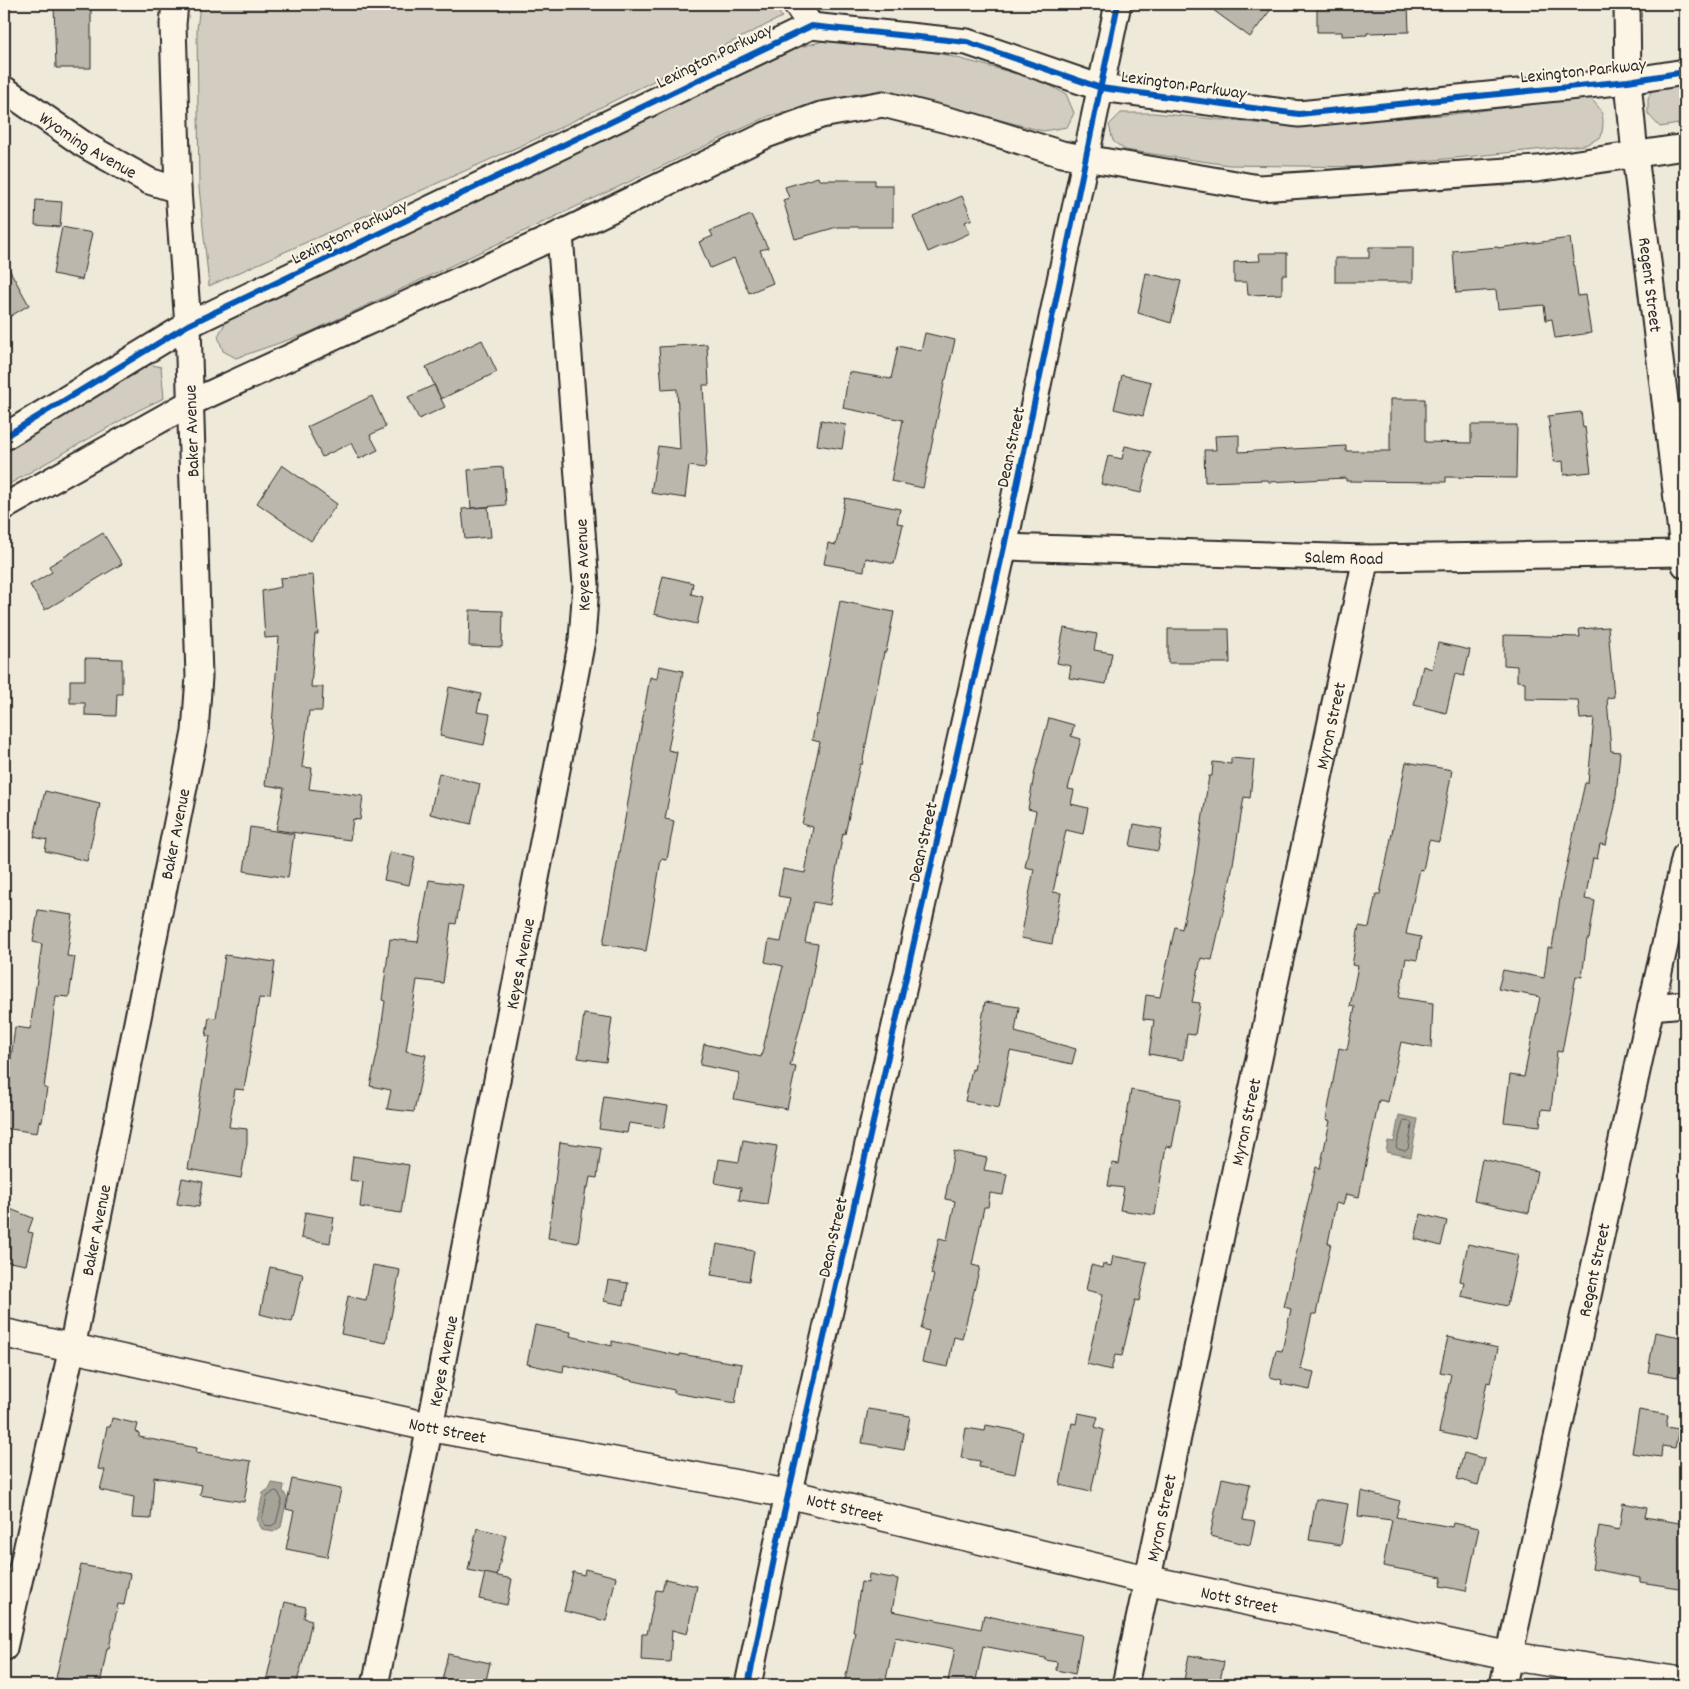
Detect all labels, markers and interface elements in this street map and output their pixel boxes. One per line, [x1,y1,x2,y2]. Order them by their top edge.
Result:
street label: Lexington Parkway [653,18,778,96]
street label: Lexington Parkway [1519,53,1648,92]
street label: Lexington Parkway [1119,65,1249,108]
street label: Wyoming Avenue [33,107,140,187]
street label: Lexington Parkway [288,194,413,272]
street label: Regent Street [1630,236,1667,334]
street label: Baker Avenue [179,384,208,477]
street label: Dean Street [992,405,1033,490]
street label: Keyes Avenue [570,518,599,612]
street label: Salem Road [1304,546,1383,573]
street label: Myron Street [1311,680,1354,772]
street label: Baker Avenue [156,786,198,882]
street label: Dean Street [903,800,946,885]
street label: Keyes Avenue [501,916,543,1012]
street label: Myron Street [1226,1076,1269,1168]
street label: Baker Avenue [77,1183,119,1278]
street label: Dean Street [813,1195,856,1280]
street label: Regent Street [1574,1221,1619,1320]
street label: Keyes Avenue [424,1314,466,1409]
street label: Nott Street [406,1413,488,1452]
street label: Myron Street [1142,1472,1185,1564]
street label: Nott Street [803,1489,886,1531]
street label: Nott Street [1198,1581,1280,1622]

